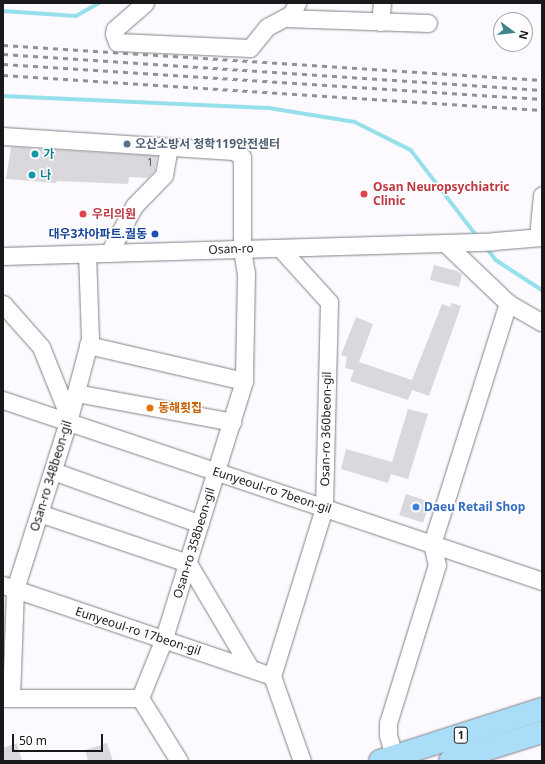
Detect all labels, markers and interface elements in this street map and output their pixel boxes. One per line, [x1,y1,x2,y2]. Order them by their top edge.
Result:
north arrow [493,12,533,52]
text: N [516,29,533,41]
place label: 오산소방서 청학119안전센터 [135,137,280,151]
marker: 오산소방서 청학119안전센터 [122,139,132,149]
place label: 가 [43,147,54,161]
marker: 가 [30,149,40,159]
house number: 1 [147,157,153,169]
place label: 나 [40,168,51,182]
marker: 나 [27,170,37,180]
place label: Osan Neuropsychiatric Clinic [373,180,510,208]
marker: Osan Neuropsychiatric Clinic [358,188,370,200]
place label: 우리의원 [92,207,136,221]
marker: 우리의원 [77,208,89,220]
place label: 대우3차아파트.궐동 [48,227,147,241]
marker: 대우3차아파트.궐동 [150,229,160,239]
street label: Osan-ro [208,241,254,257]
street label: Osan-ro 360beon-gil [318,371,334,487]
place label: 동해횟집 [158,401,202,415]
marker: 동해횟집 [145,403,155,413]
street label: Osan-ro 348beon-gil [27,419,75,533]
street label: Eunyeoul-ro 7beon-gil [211,464,333,516]
street label: Osan-ro 358beon-gil [170,486,218,600]
place label: Daeu Retail Shop [424,500,525,514]
marker: Daeu Retail Shop [411,502,421,512]
street label: Eunyeoul-ro 17beon-gil [73,604,203,658]
scale bar [14,726,105,752]
road number: 1 [453,726,469,744]
text: 50 m [19,732,47,749]

